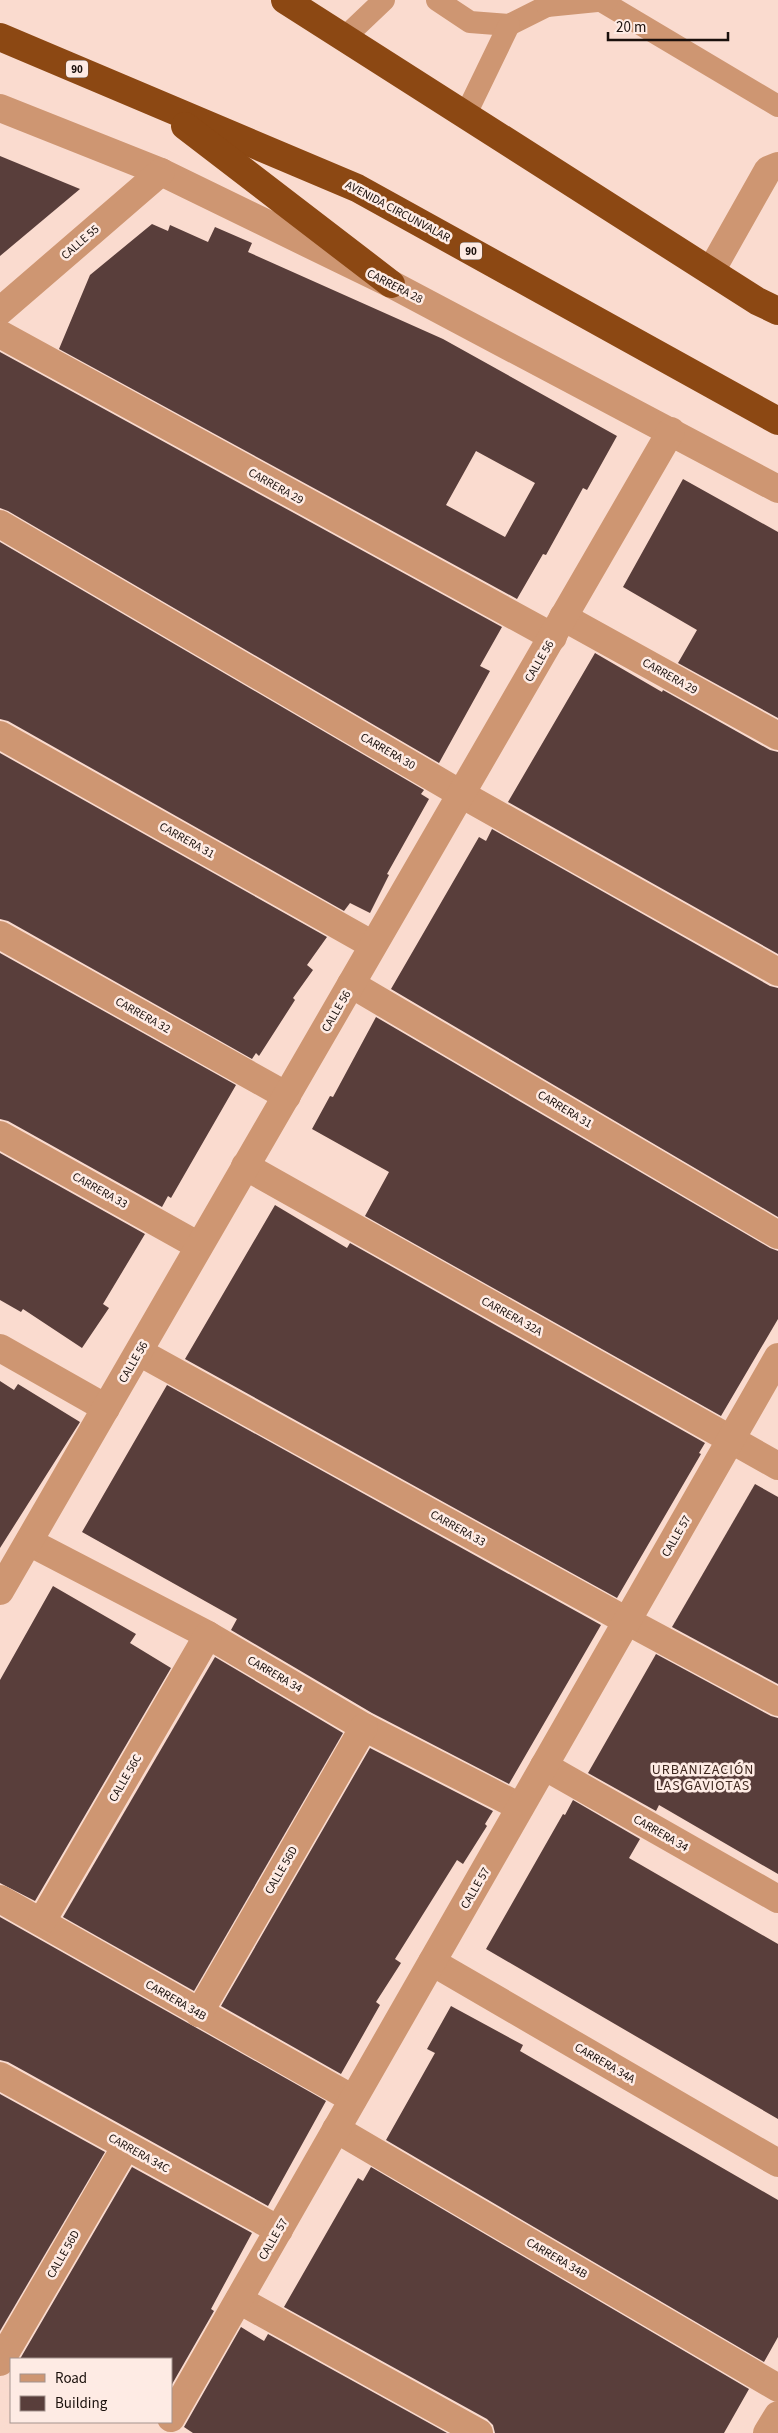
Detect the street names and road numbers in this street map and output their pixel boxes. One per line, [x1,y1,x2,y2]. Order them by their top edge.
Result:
road number: 90 [66,61,88,78]
street label: AVENIDA CIRCUNVALAR [342,177,453,246]
street label: CALLE 55 [58,221,103,264]
road number: 90 [460,242,482,260]
street label: CARRERA 28 [364,265,426,308]
street label: CARRERA 29 [245,464,307,509]
street label: CALLE 56 [521,637,558,685]
street label: CARRERA 29 [639,654,701,699]
street label: CARRERA 30 [357,729,418,774]
street label: CARRERA 31 [156,818,218,863]
street label: CALLE 56 [318,987,355,1035]
street label: CARRERA 32 [112,993,174,1038]
street label: CARRERA 31 [534,1086,595,1132]
street label: CARRERA 33 [69,1168,131,1213]
street label: CARRERA 32A [478,1293,546,1340]
street label: CALLE 56 [115,1338,152,1386]
street label: CARRERA 33 [427,1506,489,1551]
street label: CALLE 57 [658,1512,695,1560]
street label: CARRERA 34 [244,1652,305,1697]
street label: CALLE 56C [105,1751,146,1805]
street label: CARRERA 34 [630,1811,691,1856]
street label: CALLE 56D [261,1843,302,1897]
street label: CALLE 57 [457,1864,494,1912]
street label: CARRERA 34B [142,1976,209,2025]
street label: CARRERA 34A [571,2039,639,2088]
street label: CARRERA 34C [105,2130,173,2177]
street label: CALLE 57 [255,2215,292,2263]
street label: CALLE 56D [43,2227,84,2281]
street label: CARRERA 34B [523,2234,590,2283]

